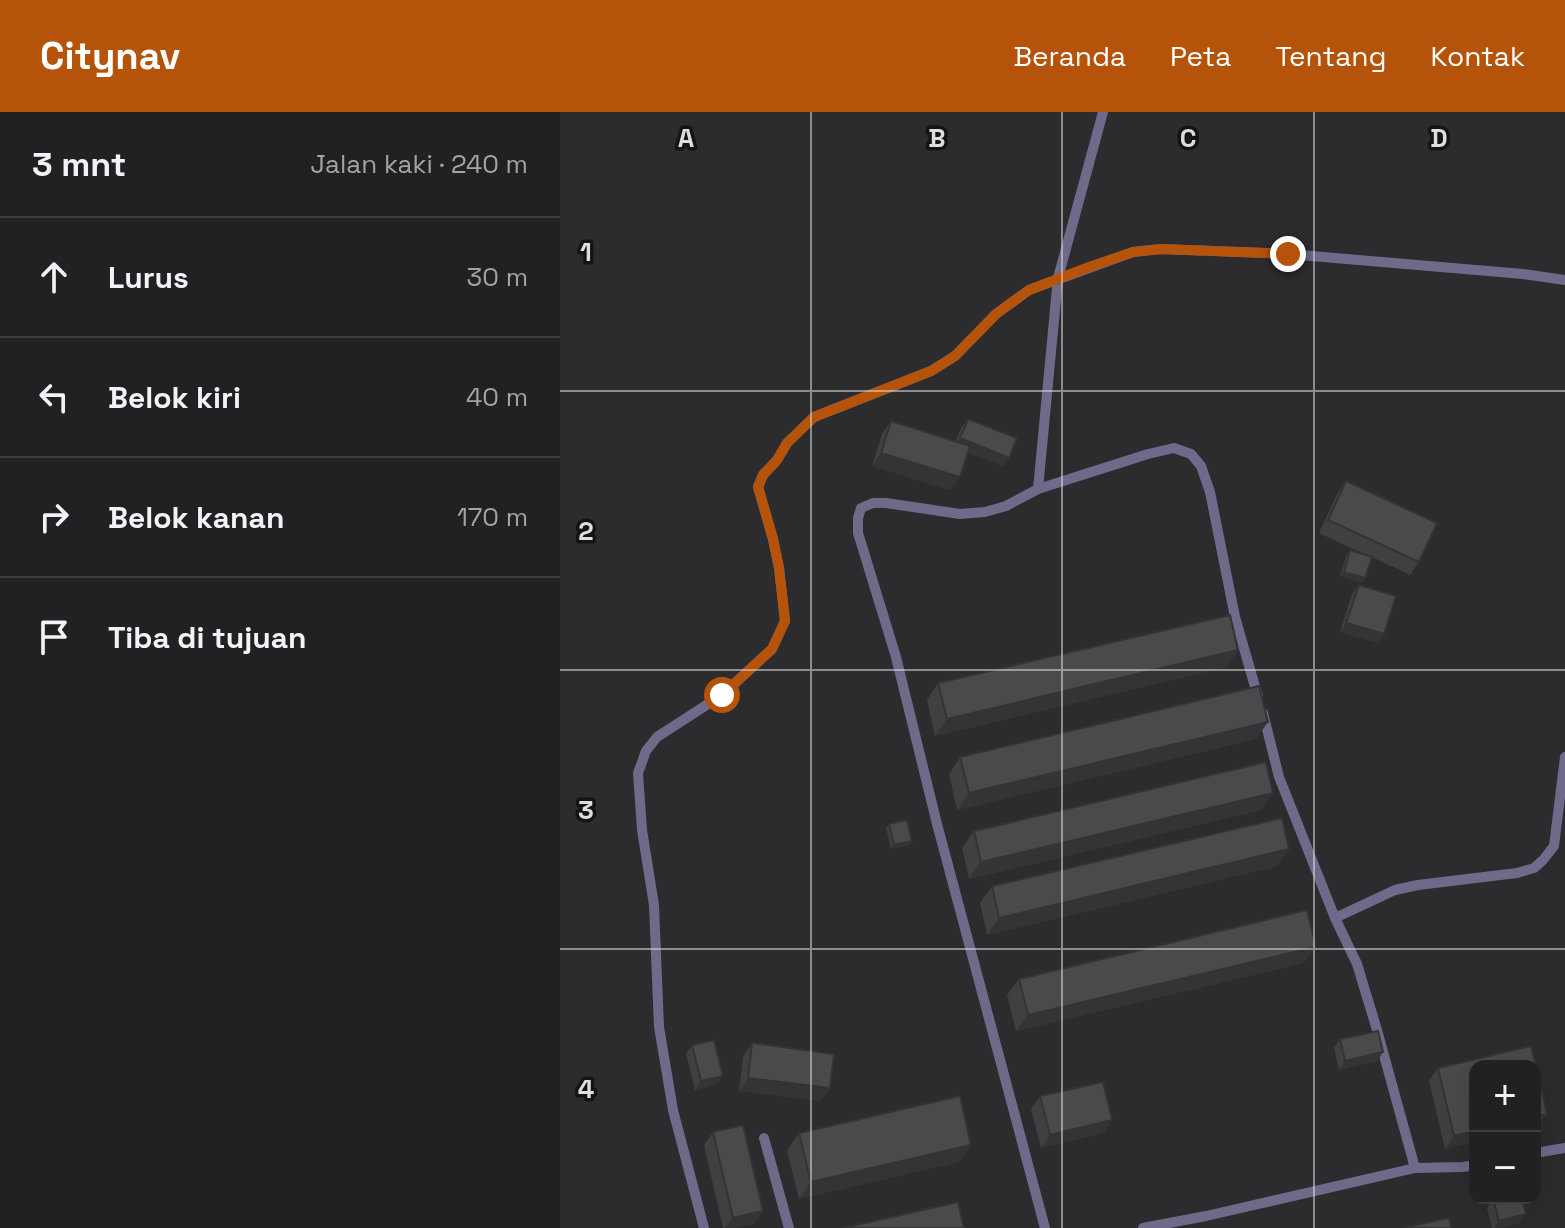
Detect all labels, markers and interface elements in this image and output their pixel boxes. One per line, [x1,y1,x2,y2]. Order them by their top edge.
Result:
text: Citynav [40,32,180,80]
text: Beranda [1014,38,1126,74]
text: Peta [1170,38,1231,74]
text: Tentang [1275,38,1386,74]
text: Kontak [1430,38,1525,74]
text: A [678,121,695,155]
text: B [928,121,946,155]
text: C [1180,121,1196,155]
text: D [1430,121,1448,155]
text: 3 mnt [32,143,126,186]
text: Jalan kaki · 240 m [310,147,528,181]
text: 1 [580,235,592,269]
route end [1270,236,1306,272]
icon: ahead [32,255,76,299]
text: Lurus [108,258,189,297]
text: 30 m [467,260,528,294]
icon: left [32,375,76,419]
text: Belok kiri [108,378,241,417]
text: 40 m [466,380,528,414]
icon: right [32,495,76,539]
text: Belok kanan [108,498,284,537]
text: 170 m [457,500,528,534]
text: 2 [578,514,594,548]
icon: arrive [32,615,76,659]
text: Tiba di tujuan [108,618,307,657]
route start [704,677,740,713]
text: 3 [578,793,594,827]
map controls [1469,1060,1541,1204]
button: + [1469,1060,1541,1132]
text: 4 [578,1072,594,1106]
button: − [1469,1132,1541,1204]

